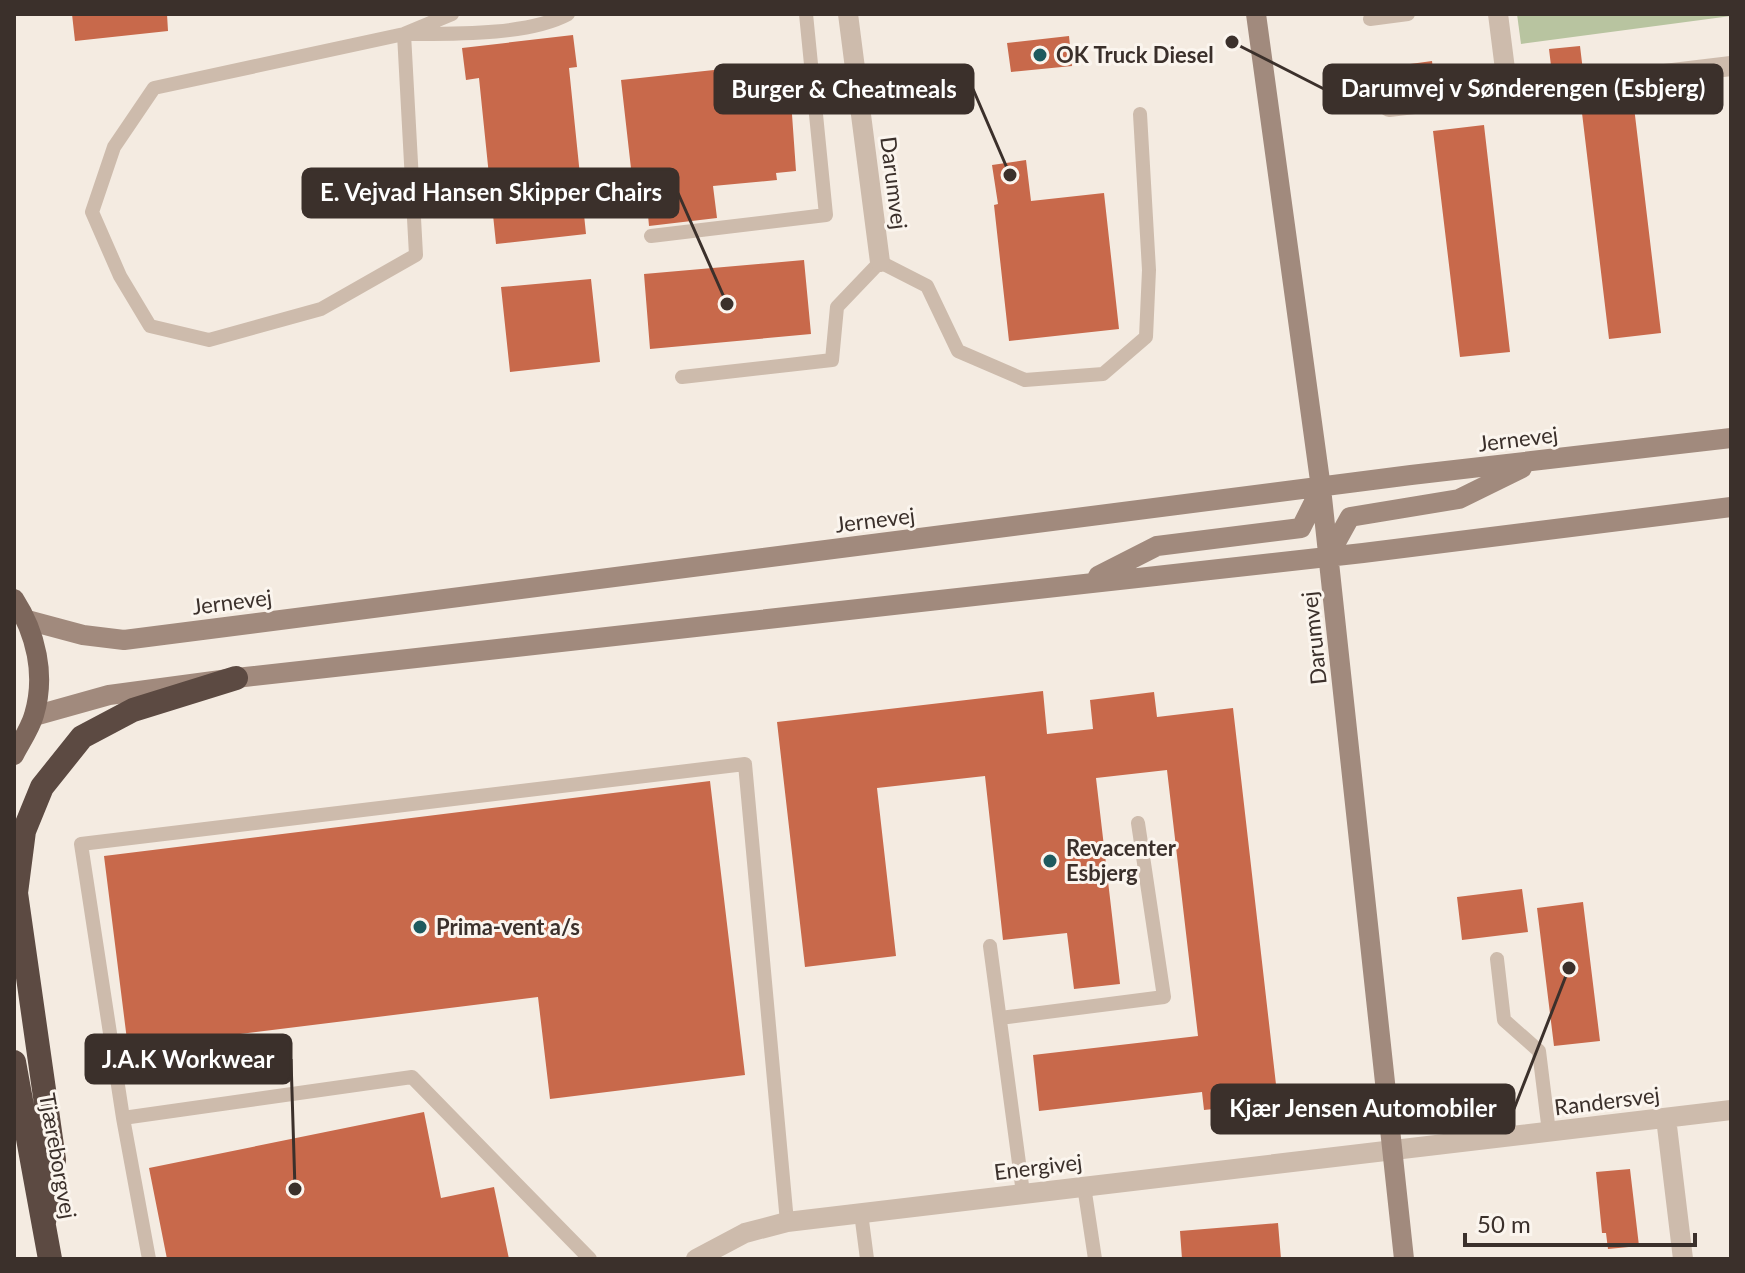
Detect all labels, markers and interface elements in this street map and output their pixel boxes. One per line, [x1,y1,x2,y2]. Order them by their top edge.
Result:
place label: OK Truck Diesel [1056,41,1214,68]
marker: OK Truck Diesel [1031,46,1049,64]
callout: Burger & Cheatmeals [715,65,973,113]
callout: Darumvej v Sønderengen (Esbjerg) [1324,65,1722,113]
text: Darumvej v Sønderengen (Esbjerg) [1341,73,1705,102]
text: Burger & Cheatmeals [731,74,957,103]
street label: Darumvej [875,135,914,231]
callout: E. Vejvad Hansen Skipper Chairs [303,169,678,217]
text: E. Vejvad Hansen Skipper Chairs [320,177,662,206]
street label: Jernevej [1477,420,1559,457]
street label: Jernevej [834,501,916,538]
street label: Jernevej [191,583,273,620]
street label: Darumvej [1295,590,1332,686]
place label: Revacenter Esbjerg [1066,834,1177,886]
marker: Revacenter Esbjerg [1041,852,1059,870]
place label: Prima-vent a/s [436,913,580,940]
marker: Prima-vent a/s [411,918,429,936]
callout: J.A.K Workwear [86,1035,291,1083]
text: J.A.K Workwear [102,1044,274,1073]
street label: Randersvej [1553,1081,1661,1120]
callout: Kjær Jensen Automobiler [1212,1085,1514,1133]
street label: Tjæreborgvej [34,1091,83,1221]
text: Kjær Jensen Automobiler [1229,1093,1497,1122]
street label: Energivej [992,1148,1084,1185]
scale bar [1465,1197,1695,1247]
text: 50 m [1477,1209,1531,1238]

